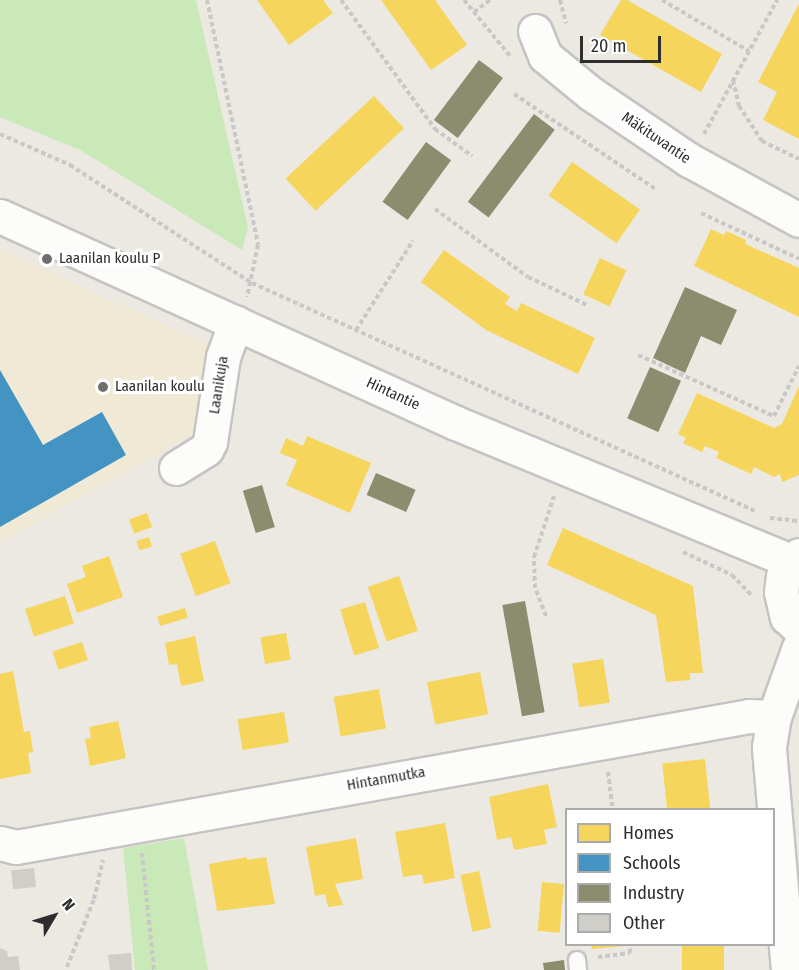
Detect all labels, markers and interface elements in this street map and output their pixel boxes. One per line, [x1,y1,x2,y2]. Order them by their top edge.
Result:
scale bar [583,24,664,62]
text: 20 m [591,35,626,57]
street label: Mäkituvantie [618,108,694,168]
place label: Laanilan koulu P [59,250,160,268]
marker: Laanilan koulu P [40,252,54,266]
street label: Laanikuja [206,355,232,415]
street label: Hintantie [363,374,423,414]
place label: Laanilan koulu [115,378,205,396]
marker: Laanilan koulu [96,380,110,394]
street label: Hintanmutka [345,763,427,795]
legend [565,808,775,946]
text: Homes [623,822,674,844]
text: Schools [623,852,681,874]
text: Industry [623,882,684,904]
north arrow [24,886,84,946]
text: N [58,895,79,914]
text: Other [623,912,665,934]

